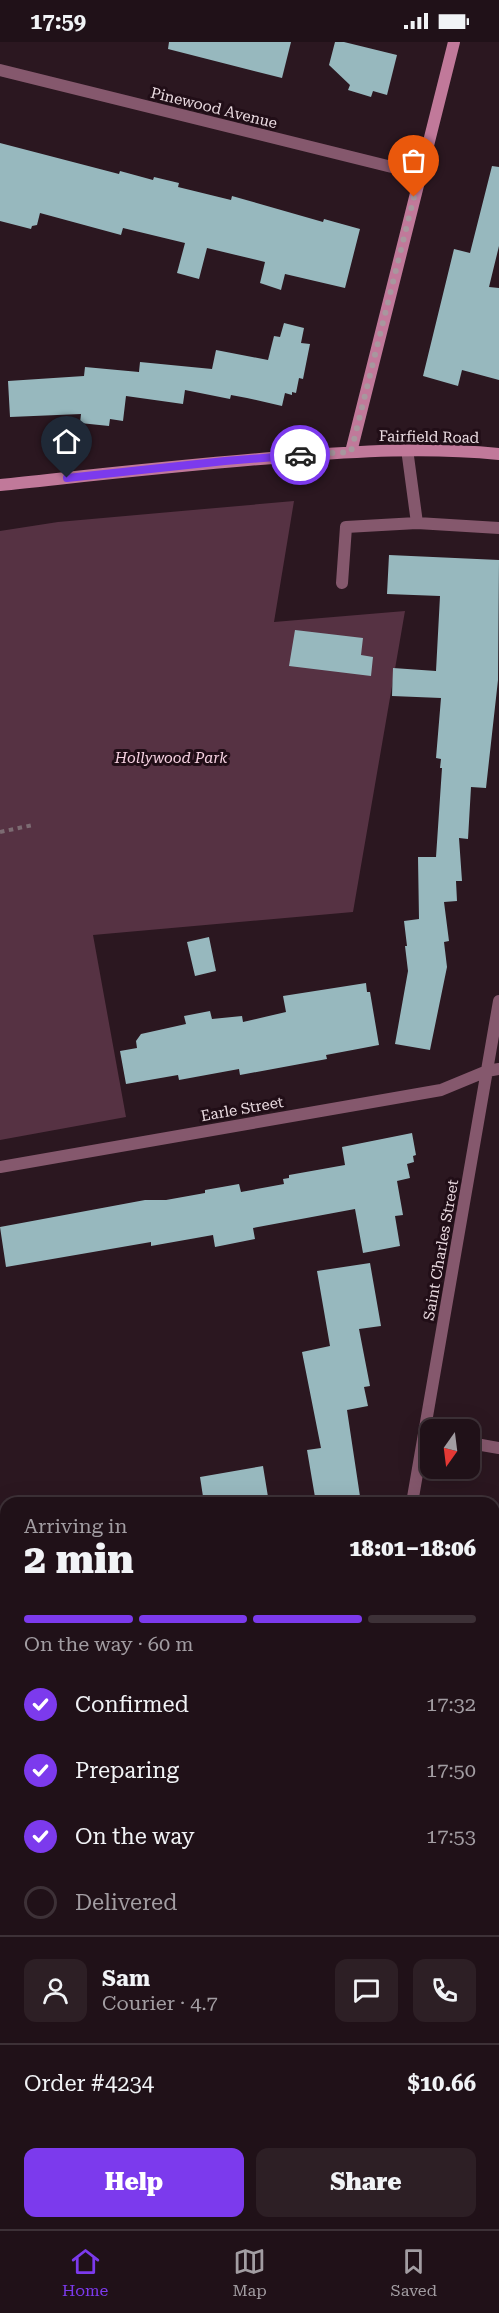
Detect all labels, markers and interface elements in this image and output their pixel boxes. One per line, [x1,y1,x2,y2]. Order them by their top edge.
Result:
text: 17:59 [30,9,86,34]
street label: Pinewood Avenue [149,84,279,132]
pin [388,135,439,197]
icon: bag [397,144,430,177]
pin [41,416,92,478]
icon: home [50,425,83,458]
courier [270,425,330,485]
street label: Fairfield Road [379,427,480,447]
icon: car [284,439,317,472]
park label: Hollywood Park [114,749,228,767]
street label: Earle Street [199,1093,285,1125]
street label: Saint Charles Street [420,1178,462,1322]
north arrow [420,1419,480,1479]
map controls [420,1419,480,1479]
text: Arriving in [24,1514,127,1538]
text: 18:01–18:06 [349,1536,476,1561]
text: 2 min [24,1537,134,1583]
text: On the way · 60 m [24,1632,194,1656]
icon: check [24,1688,57,1721]
text: Confirmed [75,1692,189,1717]
text: 17:32 [426,1692,476,1716]
icon: check [24,1754,57,1787]
text: Preparing [75,1758,179,1783]
text: 17:50 [426,1758,476,1782]
icon: check [24,1820,57,1853]
text: On the way [75,1824,195,1849]
text: 17:53 [426,1824,476,1848]
text: Delivered [75,1890,177,1915]
button: person [24,1959,87,2022]
button: chat [335,1959,398,2022]
button: phone [413,1959,476,2022]
text: Sam [102,1966,150,1991]
text: Courier · 4.7 [102,1991,218,2015]
text: Order #4234 [24,2071,154,2096]
text: $10.66 [407,2071,476,2096]
button: Help [24,2148,244,2217]
button: Share [256,2148,476,2217]
tab: Home [62,2245,108,2300]
tab: Map [232,2245,267,2300]
tab: Saved [391,2245,437,2300]

